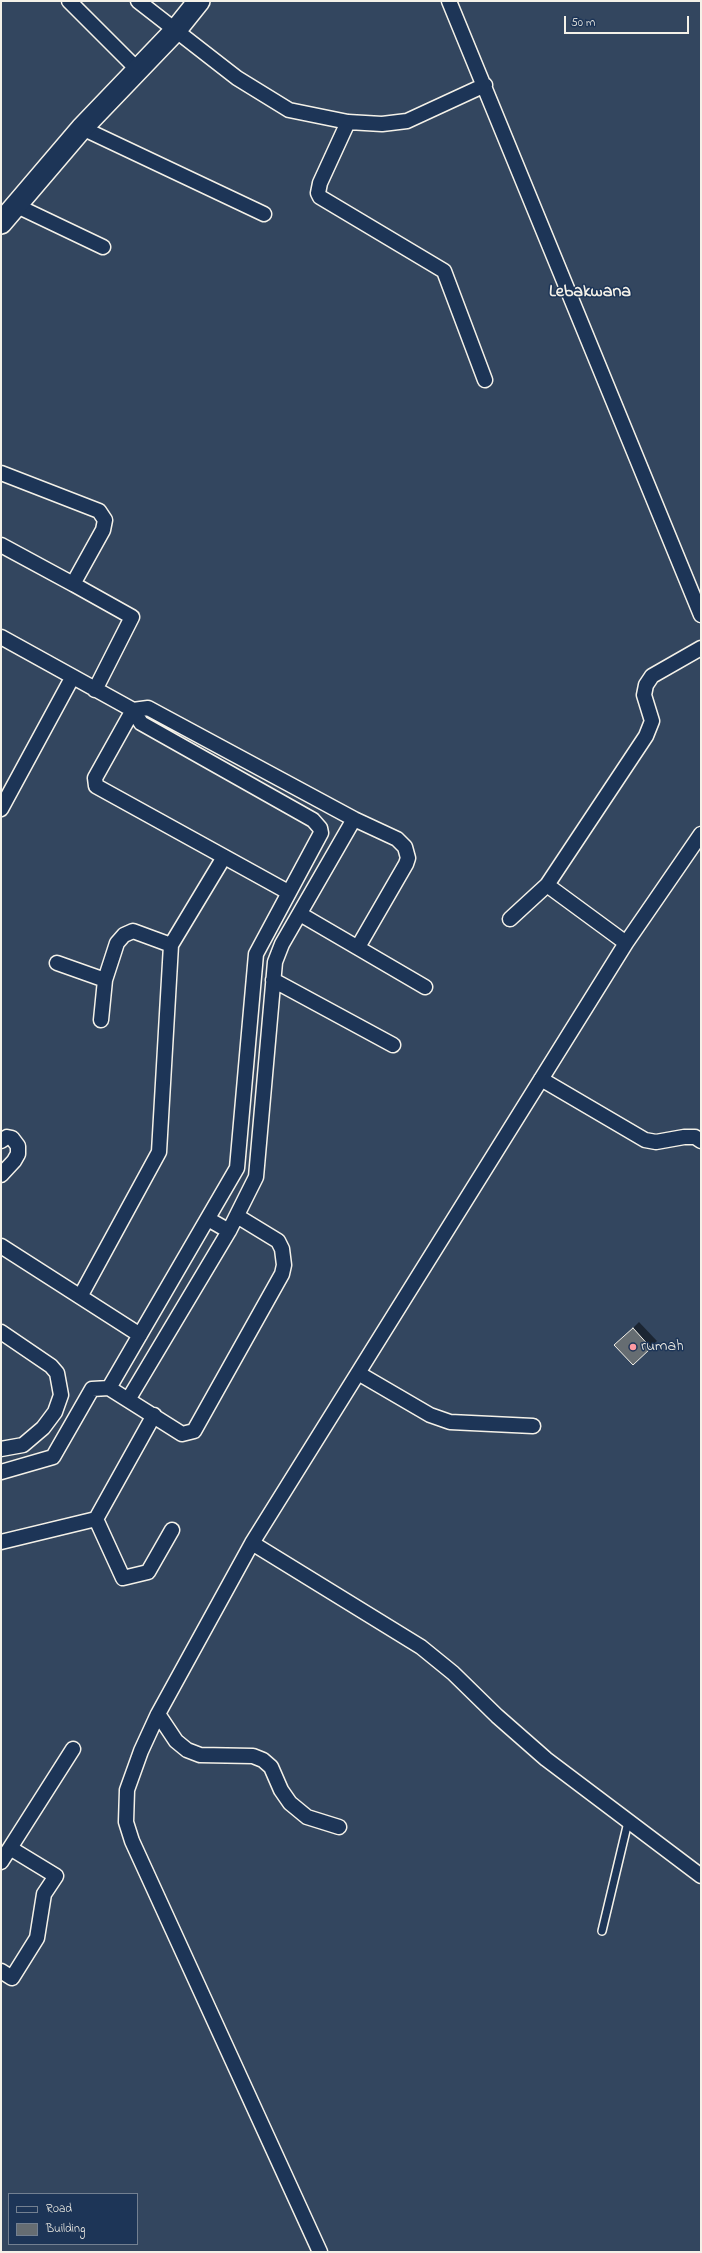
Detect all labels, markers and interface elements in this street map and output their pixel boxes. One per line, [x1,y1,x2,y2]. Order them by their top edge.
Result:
scale bar [566,8,691,34]
text: 50 m [571,14,595,32]
district label: Lebakwana [549,282,631,304]
place label: rumah [641,1337,684,1357]
marker: rumah [628,1342,638,1352]
legend [8,2193,138,2245]
text: Road [46,2200,72,2218]
text: Building [46,2220,85,2238]

